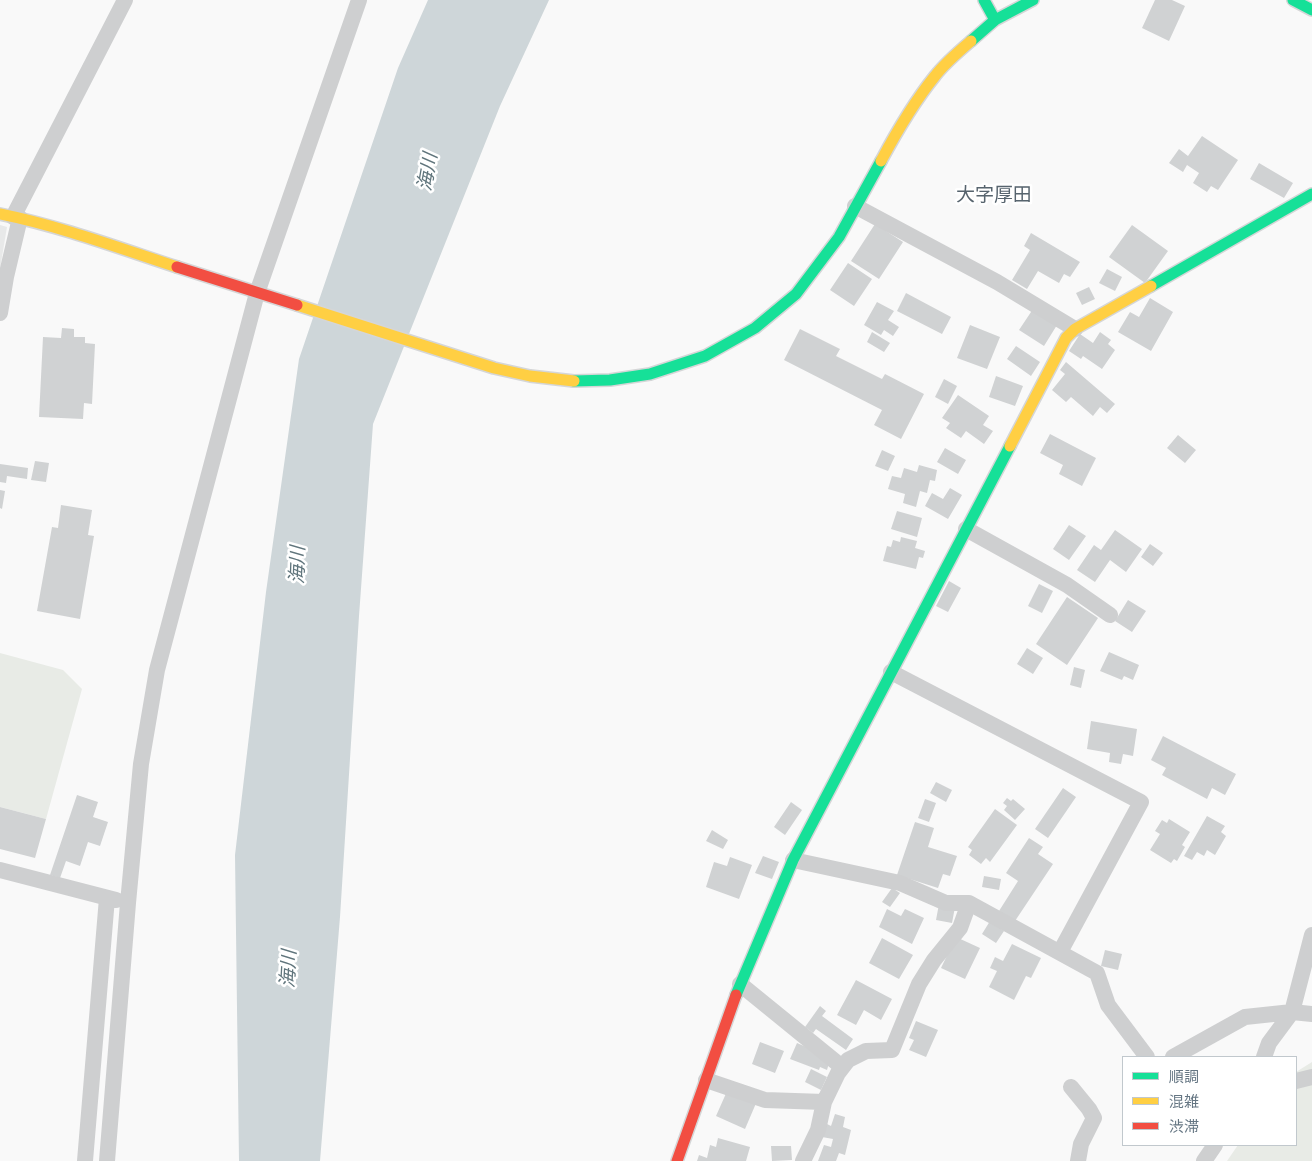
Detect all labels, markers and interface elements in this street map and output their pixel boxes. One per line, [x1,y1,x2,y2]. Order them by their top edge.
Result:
water label: 海川 [413,151,443,193]
district label: 大字厚田 [956,184,1032,206]
water label: 海川 [286,546,310,584]
water label: 海川 [277,949,301,989]
legend [1122,1056,1297,1146]
text: 順調 [1169,1068,1199,1086]
text: 混雑 [1169,1093,1199,1111]
text: 渋滞 [1169,1118,1199,1136]

